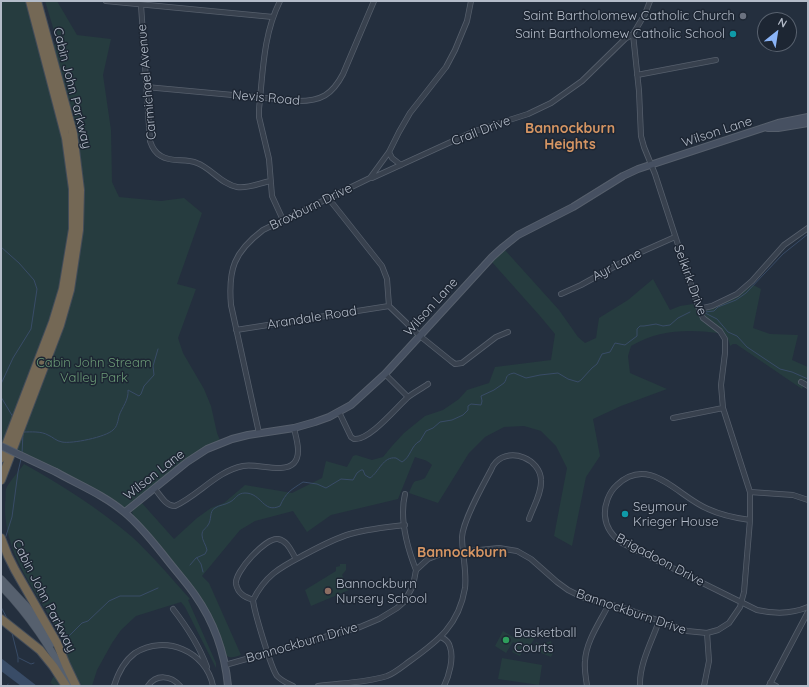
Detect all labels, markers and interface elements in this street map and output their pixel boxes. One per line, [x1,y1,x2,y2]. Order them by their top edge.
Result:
place label: Saint Bartholomew Catholic Church [523,8,735,24]
marker: Saint Bartholomew Catholic Church [738,11,748,21]
north arrow [757,12,797,52]
text: N [775,14,790,31]
street label: Carmichael Avenue [134,23,160,141]
street label: Cabin John Parkway [49,26,95,150]
place label: Saint Bartholomew Catholic School [515,26,725,42]
marker: Saint Bartholomew Catholic School [728,29,738,39]
street label: Nevis Road [231,87,301,109]
street label: Crail Drive [449,113,513,149]
street label: Wilson Lane [680,113,754,151]
district label: Bannockburn Heights [525,121,615,154]
street label: Broxburn Drive [267,180,355,234]
street label: Selkirk Drive [670,242,710,318]
street label: Ayr Lane [590,246,644,284]
street label: Wilson Lane [401,275,461,339]
street label: Arandale Road [266,303,358,333]
park label: Cabin John Stream Valley Park [36,355,152,386]
street label: Wilson Lane [120,446,188,504]
place label: Seymour Krieger House [633,499,719,530]
marker: Seymour Krieger House [620,509,630,519]
street label: Brigadoon Drive [613,530,707,590]
street label: Cabin John Parkway [9,537,79,655]
district label: Bannockburn [417,545,507,561]
place label: Bannockburn Nursery School [336,576,427,607]
marker: Bannockburn Nursery School [323,586,333,596]
street label: Bannockburn Drive [574,586,688,638]
street label: Bannockburn Drive [244,620,360,666]
place label: Basketball Courts [514,625,577,656]
marker: Basketball Courts [501,635,511,645]

